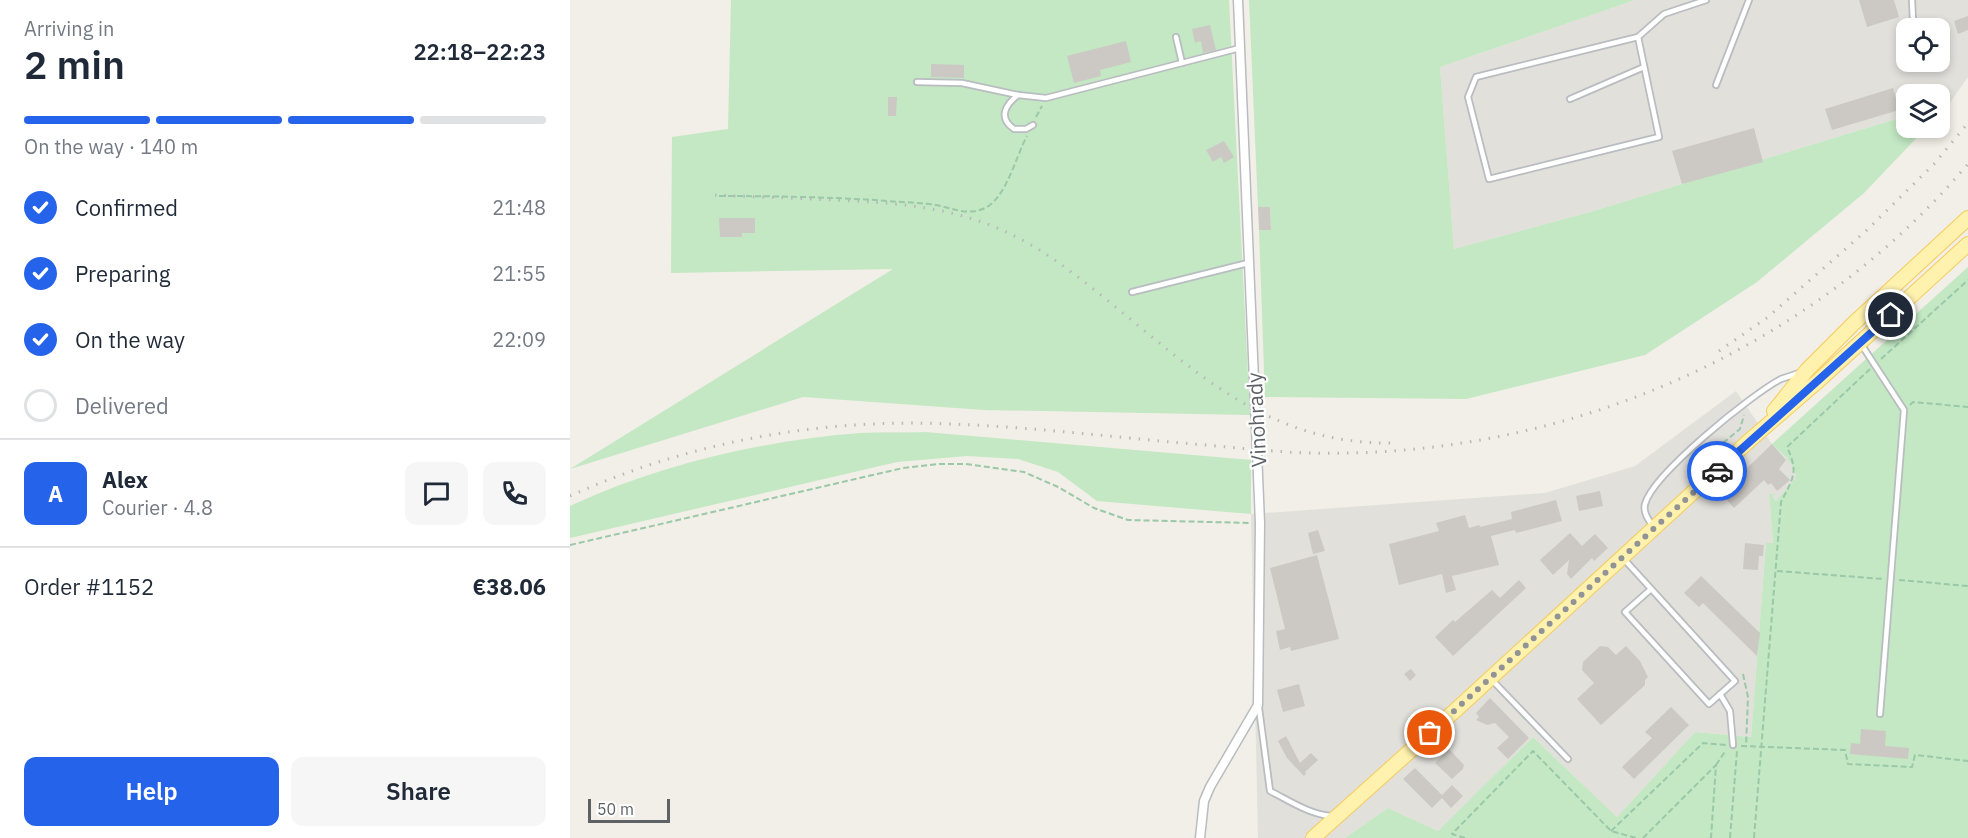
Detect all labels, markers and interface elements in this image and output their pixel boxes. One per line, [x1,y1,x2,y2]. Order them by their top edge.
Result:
text: Arriving in [24,15,114,42]
map controls [1896,18,1950,138]
button: locate [1896,18,1950,72]
text: 22:18–22:23 [413,37,546,66]
text: 2 min [24,39,125,90]
button: layers [1896,84,1950,138]
text: On the way · 140 m [24,133,198,160]
icon: check [24,191,57,224]
text: Confirmed [75,193,178,222]
text: 21:48 [492,194,546,221]
icon: check [24,257,57,290]
text: Preparing [75,259,170,288]
text: 21:55 [492,260,546,287]
pin [1865,289,1916,340]
icon: home [1874,298,1907,331]
icon: check [24,323,57,356]
text: On the way [75,325,185,354]
text: 22:09 [492,326,546,353]
street label: Vinohrady [1240,371,1272,468]
text: Delivered [75,391,169,420]
courier [1687,441,1747,501]
icon: car [1701,455,1734,488]
button: chat [405,462,468,525]
button: phone [483,462,546,525]
text: Alex [102,465,148,494]
text: A [48,479,63,508]
text: Courier · 4.8 [102,494,213,521]
text: Order #1152 [24,572,154,601]
text: €38.06 [473,572,546,601]
pin [1404,707,1455,758]
icon: bag [1413,716,1446,749]
button: Help [24,757,279,826]
button: Share [291,757,546,826]
scale bar [588,796,670,824]
text: 50 m [597,799,634,819]

